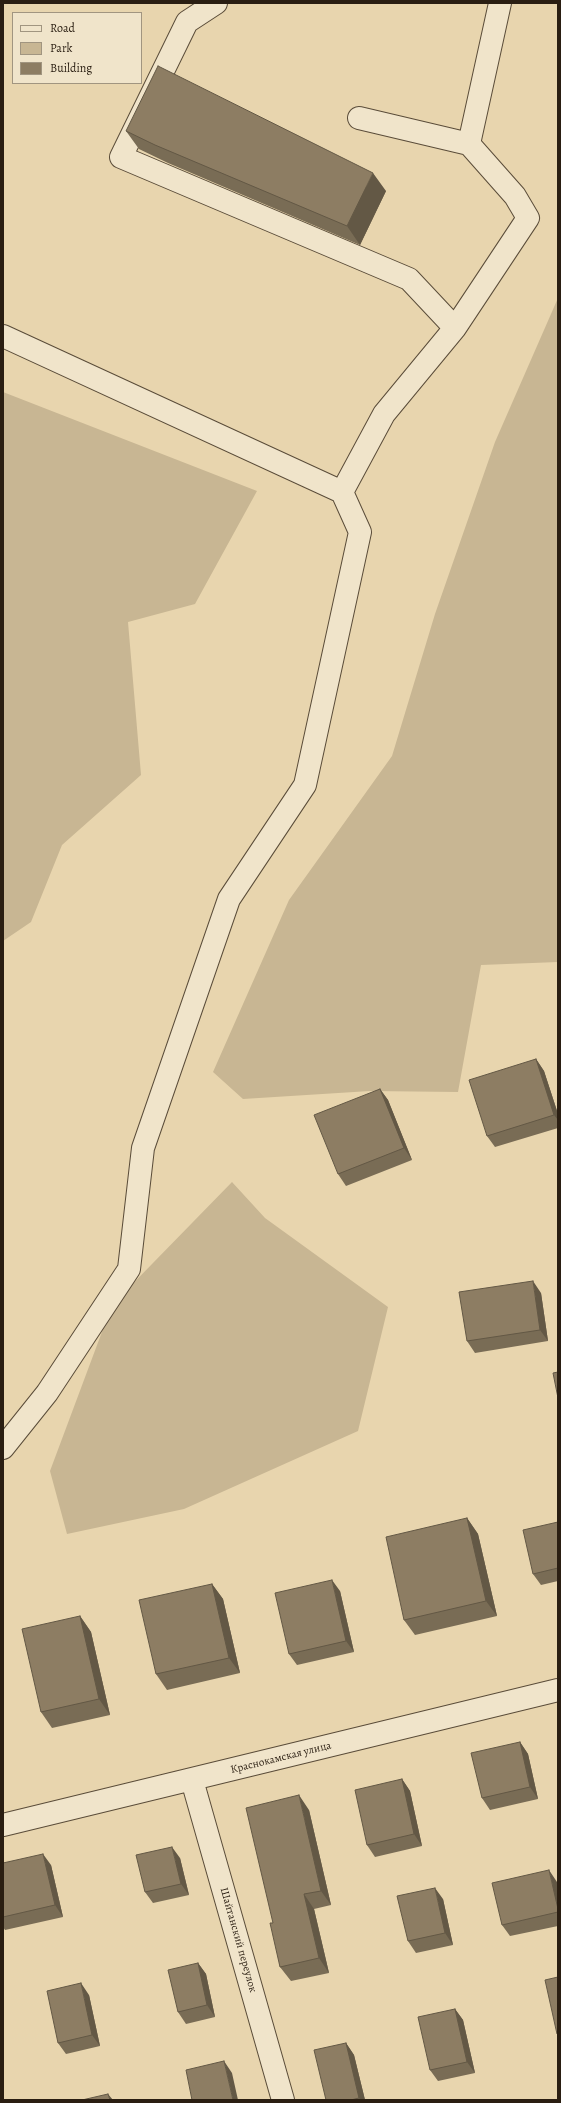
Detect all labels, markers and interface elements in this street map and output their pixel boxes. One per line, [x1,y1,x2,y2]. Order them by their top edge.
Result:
legend [12,12,142,84]
text: Road [50,20,75,36]
text: Park [50,40,73,56]
text: Building [50,60,92,76]
street label: Краснокамская улица [229,1739,333,1777]
street label: Шайтанский переулок [217,1886,259,1994]

